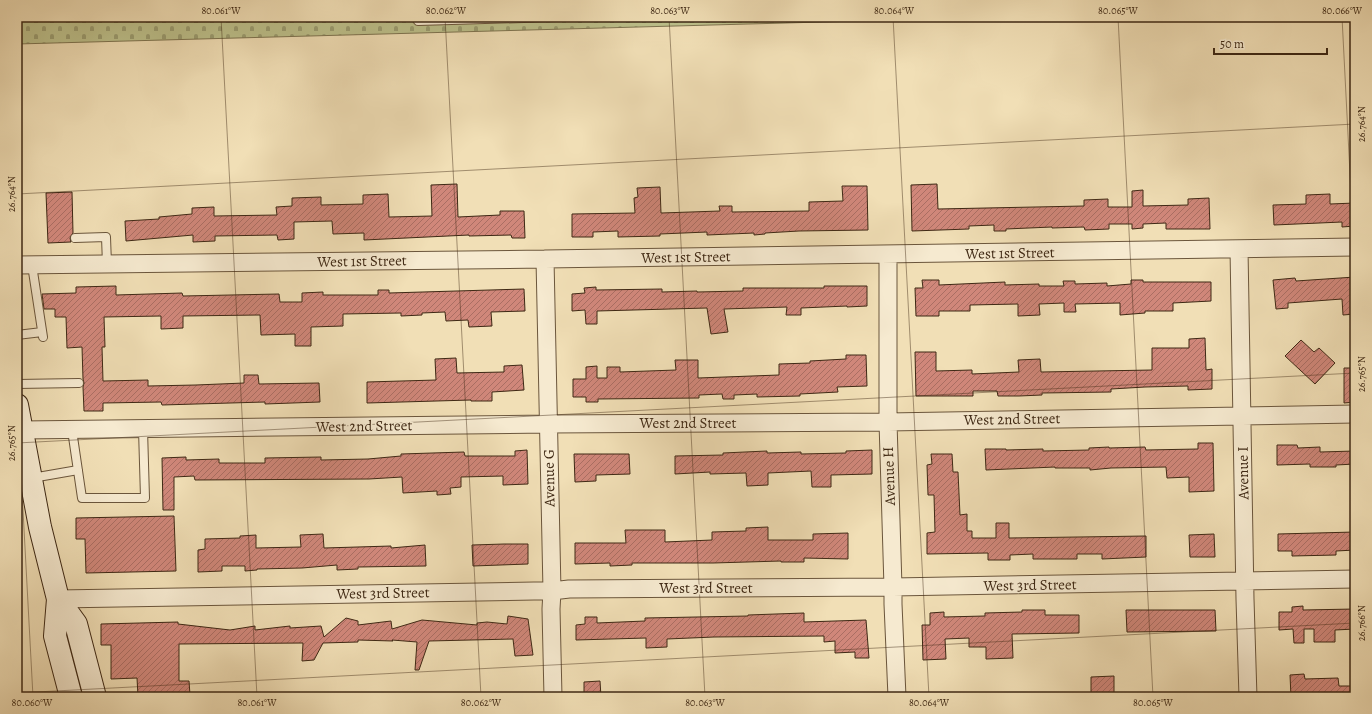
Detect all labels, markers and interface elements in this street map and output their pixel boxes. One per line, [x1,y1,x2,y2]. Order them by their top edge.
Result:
text: 80.061°W [202,4,241,17]
text: 80.062°W [426,4,467,17]
text: 80.063°W [650,4,691,17]
text: 80.064°W [874,4,915,17]
text: 80.065°W [1098,4,1139,17]
text: 80.066°W [1322,4,1363,17]
scale bar [1214,30,1327,56]
text: 50 m [1220,36,1244,52]
text: 26.764°N [1355,106,1368,142]
text: 26.764°N [5,176,18,212]
street label: West 1st Street [964,242,1055,264]
street label: West 1st Street [640,246,731,268]
street label: West 1st Street [316,250,407,272]
text: 26.765°N [1355,356,1368,392]
street label: West 2nd Street [962,408,1061,430]
street label: West 2nd Street [639,413,736,433]
street label: West 2nd Street [314,415,413,437]
text: 26.765°N [5,425,18,461]
street label: Avenue H [878,446,900,507]
street label: Avenue I [1233,446,1253,501]
street label: Avenue G [538,449,560,508]
street label: West 3rd Street [982,574,1077,596]
street label: West 3rd Street [658,578,753,598]
street label: West 3rd Street [335,582,430,604]
text: 26.766°N [1355,605,1368,641]
text: 80.060°W [12,696,53,709]
text: 80.061°W [238,696,277,709]
text: 80.062°W [461,696,502,709]
text: 80.063°W [685,696,726,709]
text: 80.064°W [909,696,950,709]
text: 80.065°W [1133,696,1174,709]

